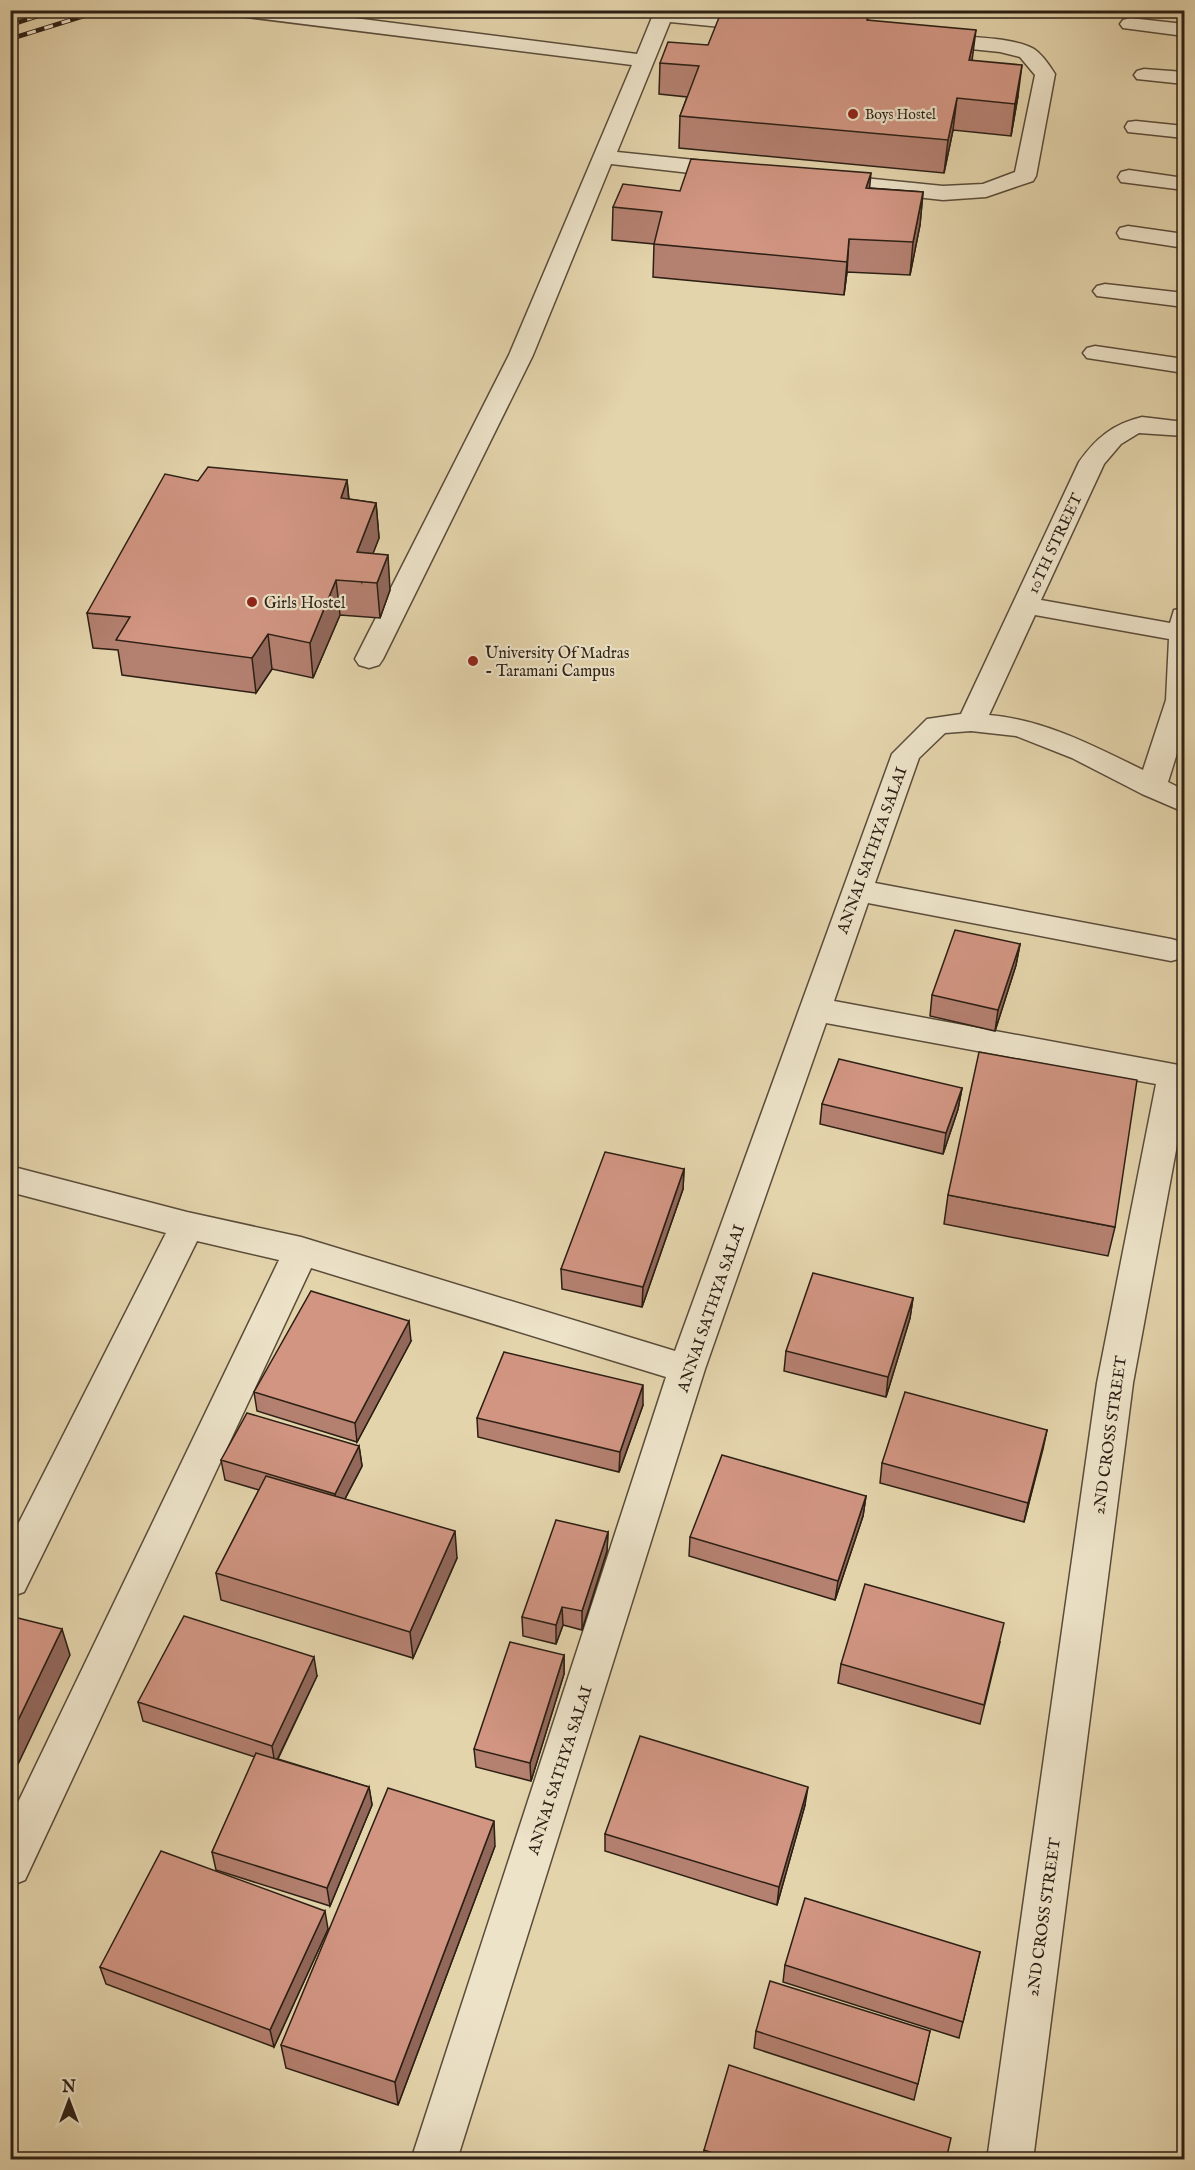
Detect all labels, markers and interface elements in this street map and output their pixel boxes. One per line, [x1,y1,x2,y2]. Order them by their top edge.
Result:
place label: Boys Hostel [865,106,936,124]
marker: Boys Hostel [846,107,860,121]
street label: 10TH STREET [1024,490,1088,597]
place label: Girls Hostel [264,594,346,614]
marker: Girls Hostel [245,595,259,609]
place label: University Of Madras - Taramani Campus [485,644,630,682]
marker: University Of Madras - Taramani Campus [466,654,480,668]
street label: ANNAI SATHYA SALAI [833,764,912,938]
street label: ANNAI SATHYA SALAI [673,1222,750,1396]
street label: 2ND CROSS STREET [1090,1354,1132,1516]
street label: ANNAI SATHYA SALAI [524,1684,598,1858]
street label: 2ND CROSS STREET [1024,1836,1066,1998]
north arrow [39,2071,99,2131]
text: N [61,2078,76,2098]

